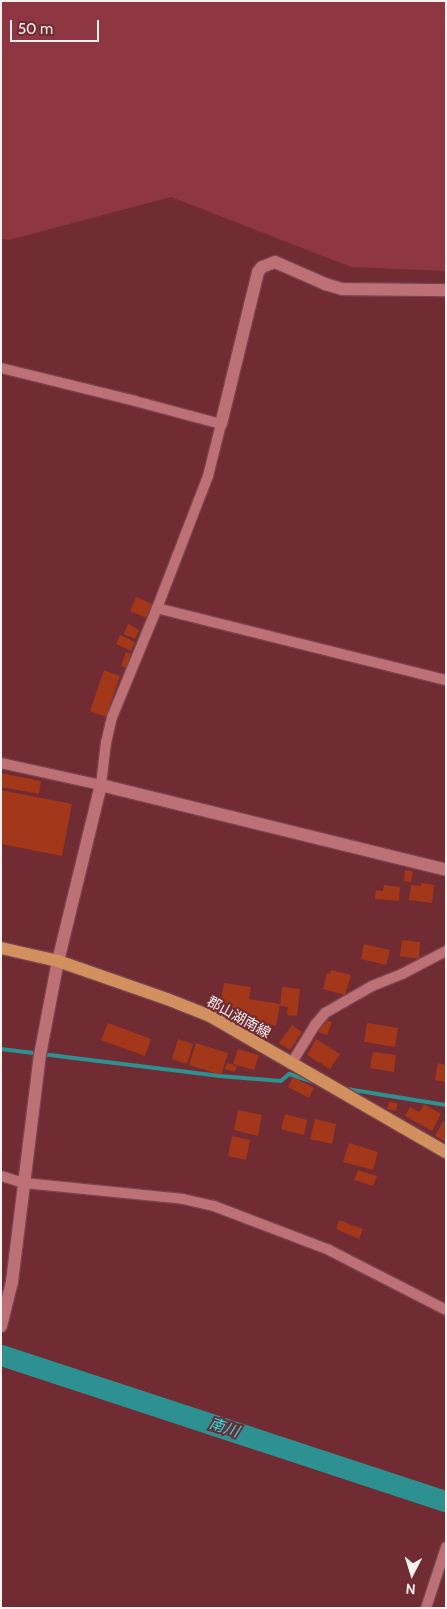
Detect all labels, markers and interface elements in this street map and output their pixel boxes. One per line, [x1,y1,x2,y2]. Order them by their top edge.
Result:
scale bar [12,10,101,42]
text: 50 m [18,20,53,38]
street label: 郡山湖南線 [204,993,274,1041]
water label: 南川 [207,1415,241,1441]
north arrow [387,1549,437,1599]
text: N [405,1580,416,1598]

